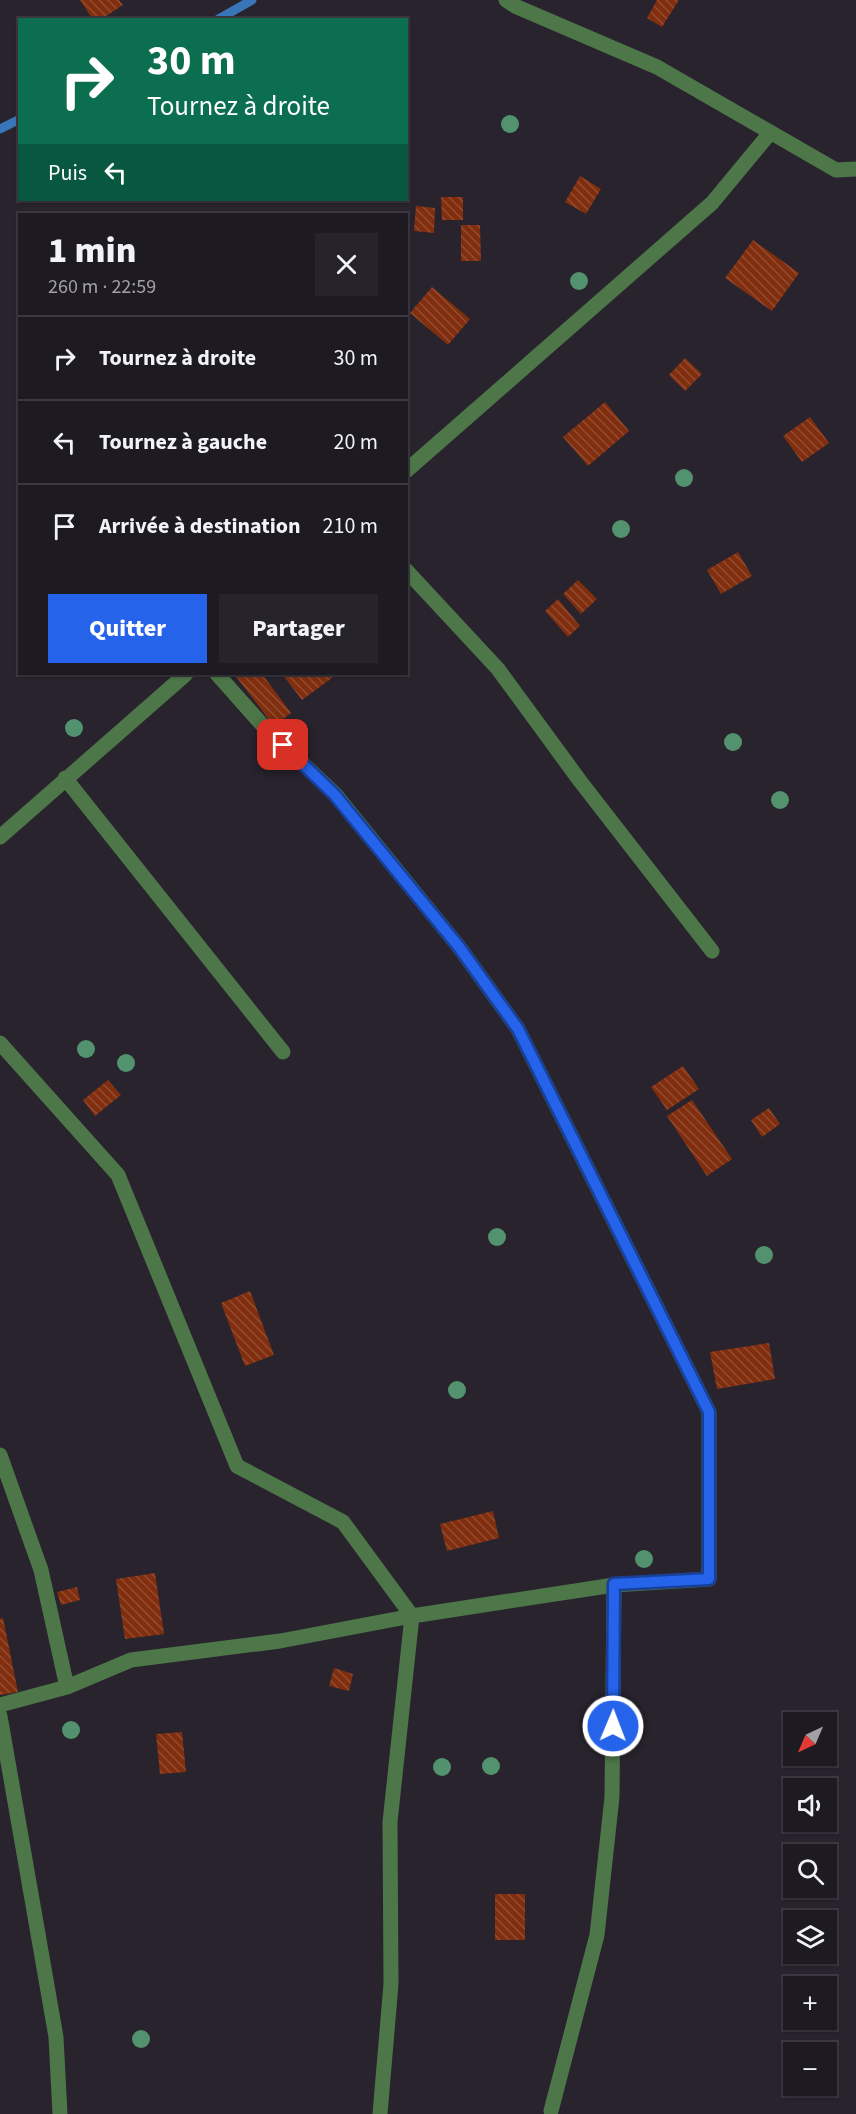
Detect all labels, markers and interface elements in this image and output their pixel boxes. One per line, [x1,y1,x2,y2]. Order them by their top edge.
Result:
text: 30 m [147,31,236,91]
icon: right [48,42,126,120]
text: Tournez à droite [147,87,330,126]
icon: left [99,156,132,189]
text: Puis [48,157,87,189]
text: 1 min [48,225,136,276]
button: close [315,233,378,296]
text: 260 m · 22:59 [48,273,156,301]
icon: right [48,342,81,375]
text: Tournez à droite [99,342,256,374]
text: 30 m [333,342,378,374]
icon: left [48,426,81,459]
text: Tournez à gauche [99,426,267,458]
text: 20 m [333,426,378,458]
icon: arrive [48,510,81,543]
text: Arrivée à destination [99,510,301,542]
text: 210 m [323,510,378,542]
button: Quitter [48,594,207,663]
button: Partager [219,594,378,663]
pin [257,719,308,770]
icon: arrive [266,728,299,761]
position arrow [581,1694,645,1758]
north arrow [783,1712,837,1766]
map controls [783,1712,837,2096]
button: sound [783,1778,837,1832]
button: search [783,1844,837,1898]
button: layers [783,1910,837,1964]
button: + [783,1976,837,2030]
button: − [783,2042,837,2096]

